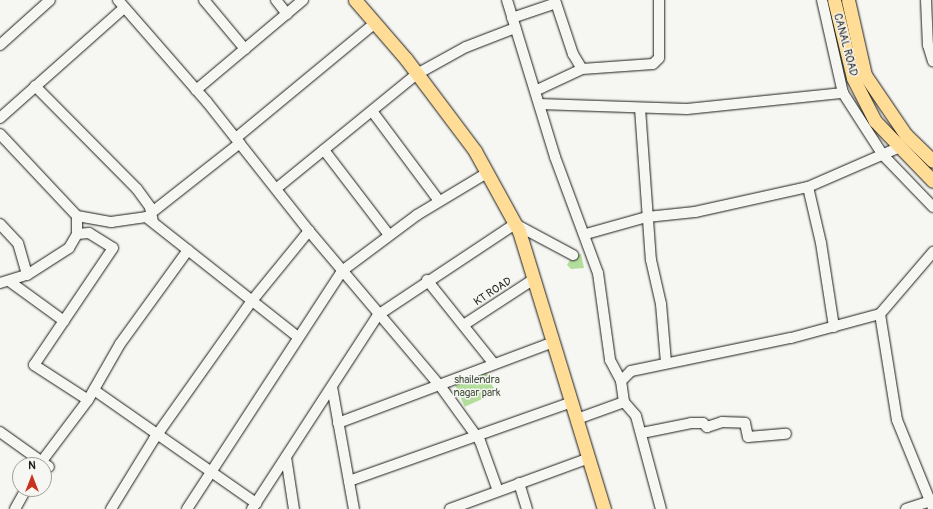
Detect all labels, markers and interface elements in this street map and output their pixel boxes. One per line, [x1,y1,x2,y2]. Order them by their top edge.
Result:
street label: CANAL ROAD [830,12,860,78]
street label: KT ROAD [472,275,514,309]
park label: shailendra nagar park [453,374,501,400]
north arrow [12,457,52,497]
text: N [28,459,36,472]

